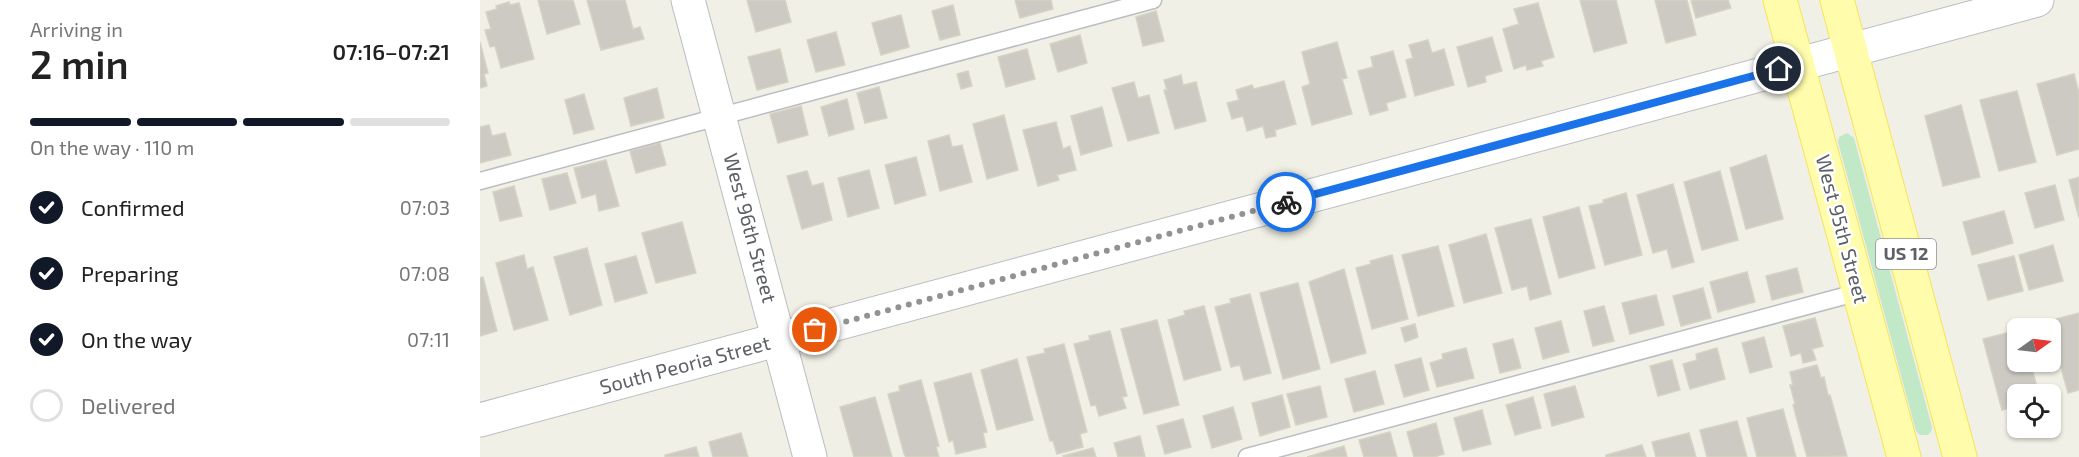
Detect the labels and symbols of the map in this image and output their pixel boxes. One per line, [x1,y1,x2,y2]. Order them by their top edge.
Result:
pin [1753,43,1804,94]
street label: West 96th Street [719,150,783,305]
street label: West 95th Street [1812,152,1874,306]
courier [1256,172,1316,232]
road number: US 12 [1876,239,1936,269]
pin [789,304,840,355]
north arrow [2007,318,2061,372]
street label: South Peoria Street [597,330,773,398]

